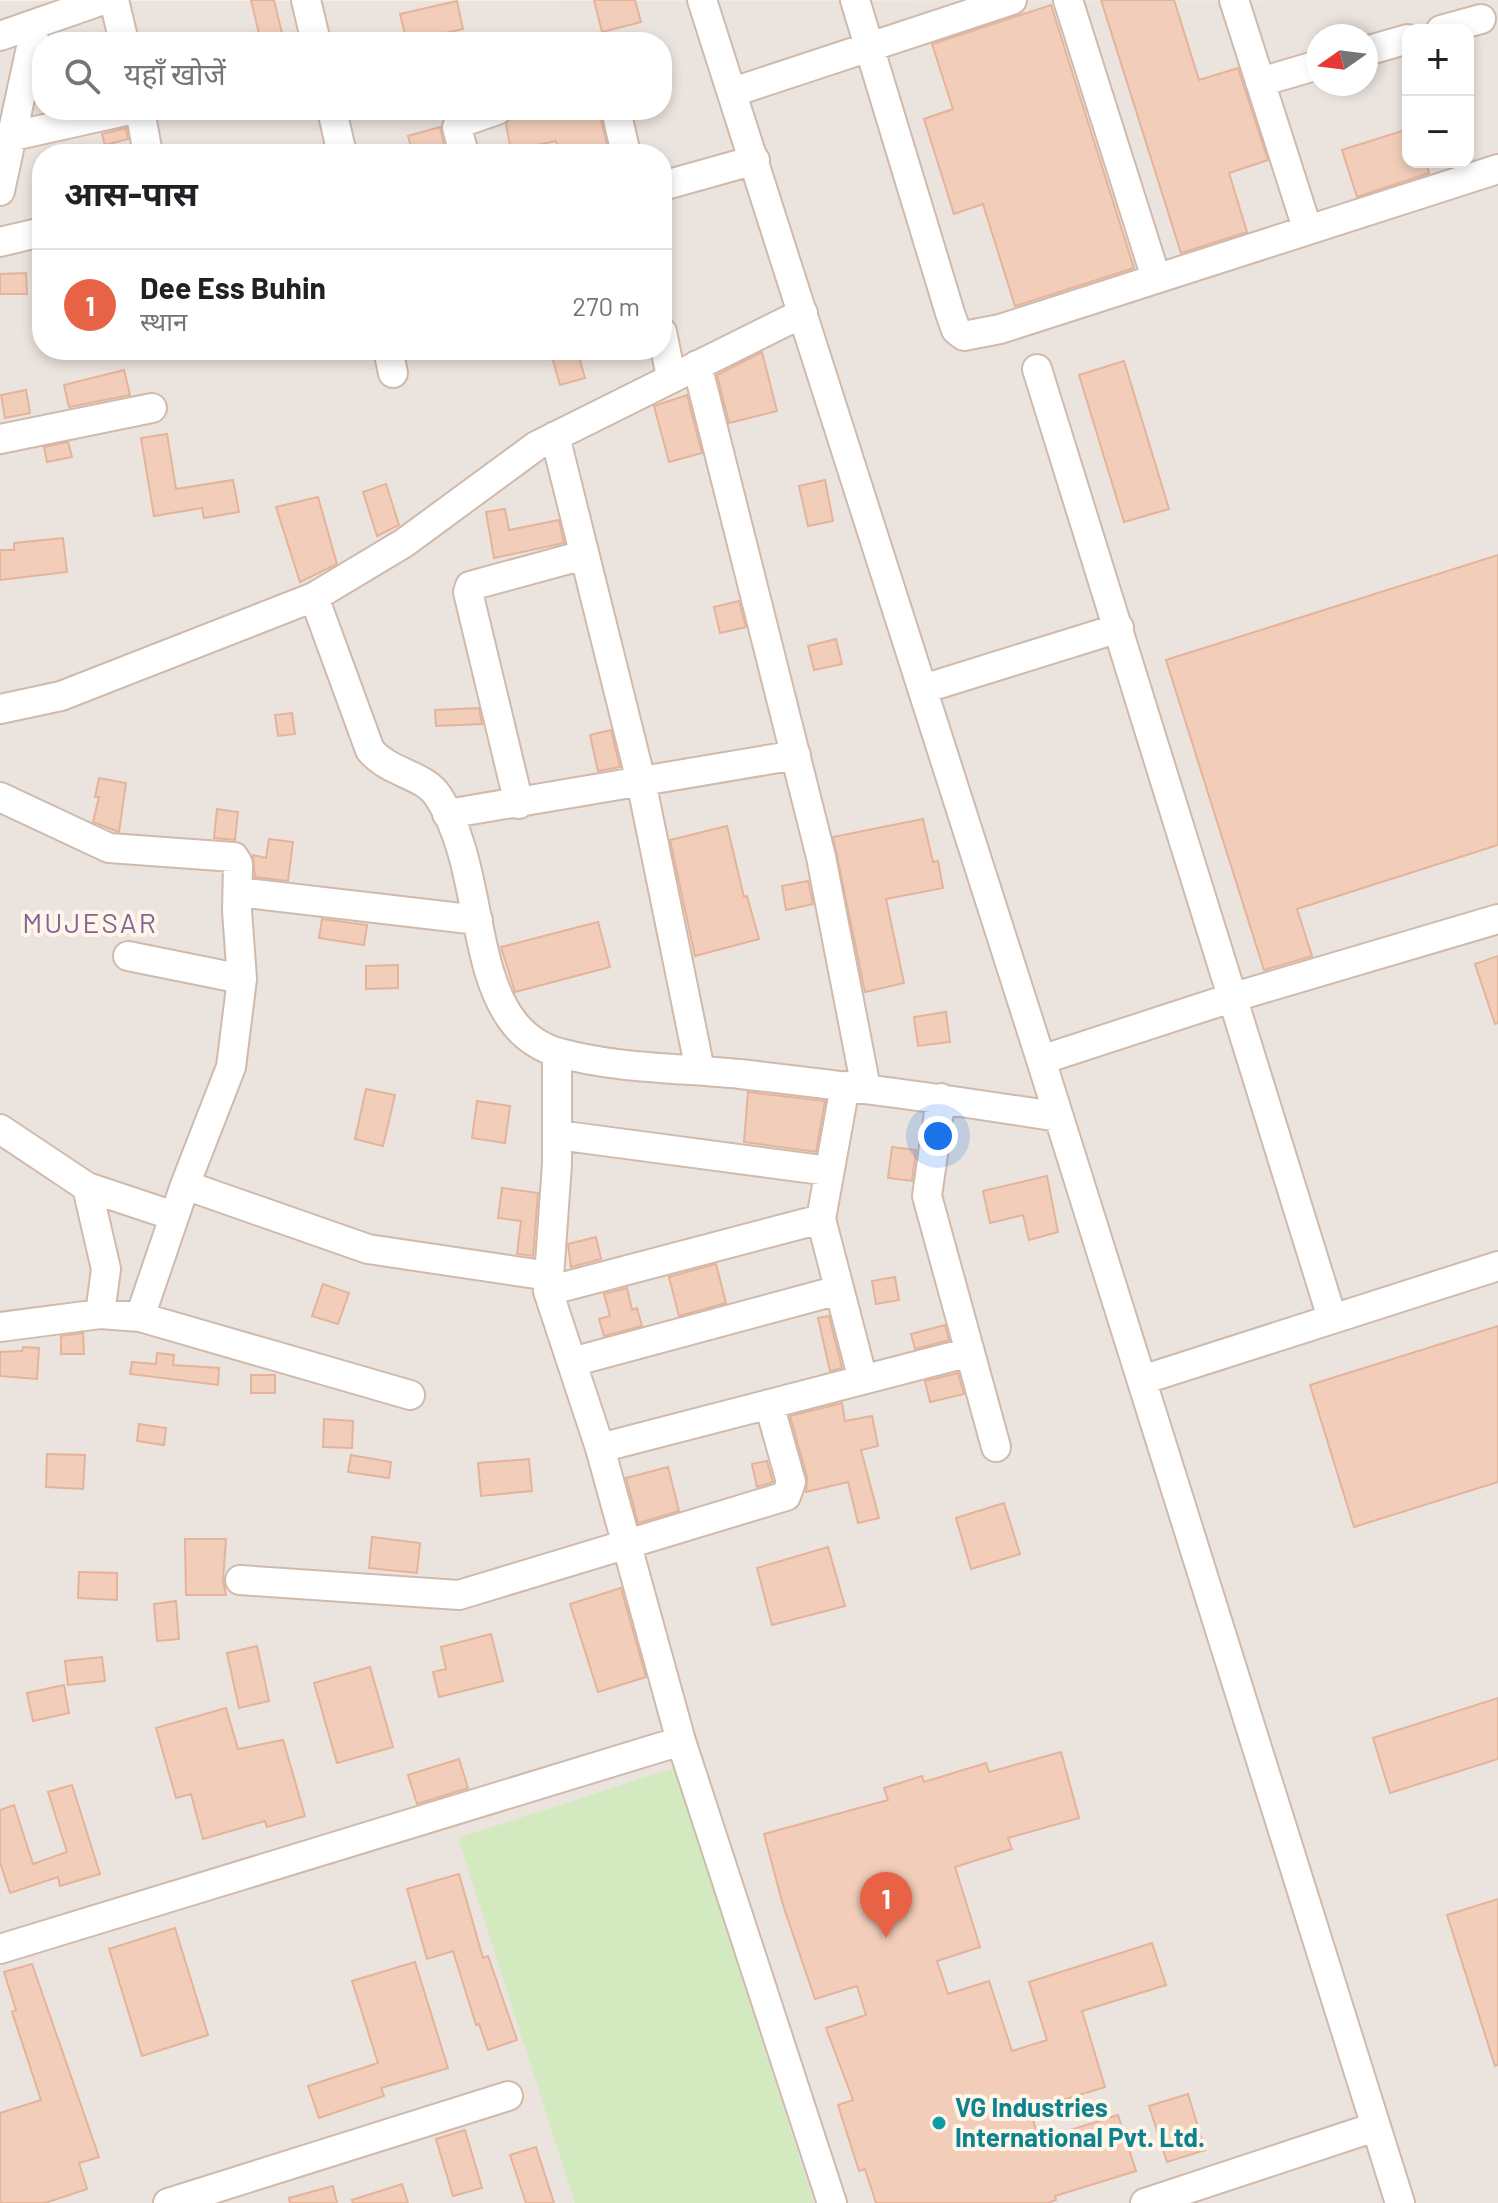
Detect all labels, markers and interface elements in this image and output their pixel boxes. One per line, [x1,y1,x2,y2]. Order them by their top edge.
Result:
north arrow [1306,24,1378,96]
map controls [1402,24,1474,168]
button: + [1402,24,1474,96]
search box [32,32,672,120]
icon: search [60,54,104,98]
text: यहाँ खोजें [124,55,226,91]
button: − [1402,96,1474,168]
text: आस-पास [64,172,198,213]
text: Dee Ess Buhin [140,269,326,305]
text: 1 [85,290,95,321]
text: 270 m [572,290,640,321]
text: स्थान [140,305,187,336]
district label: MUJESAR [22,905,158,939]
your location [918,1116,958,1156]
pin: 1 [860,1872,912,1938]
place label: VG Industries International Pvt. Ltd. [955,2091,1205,2152]
marker: VG Industries International Pvt. Ltd. [930,2114,948,2132]

